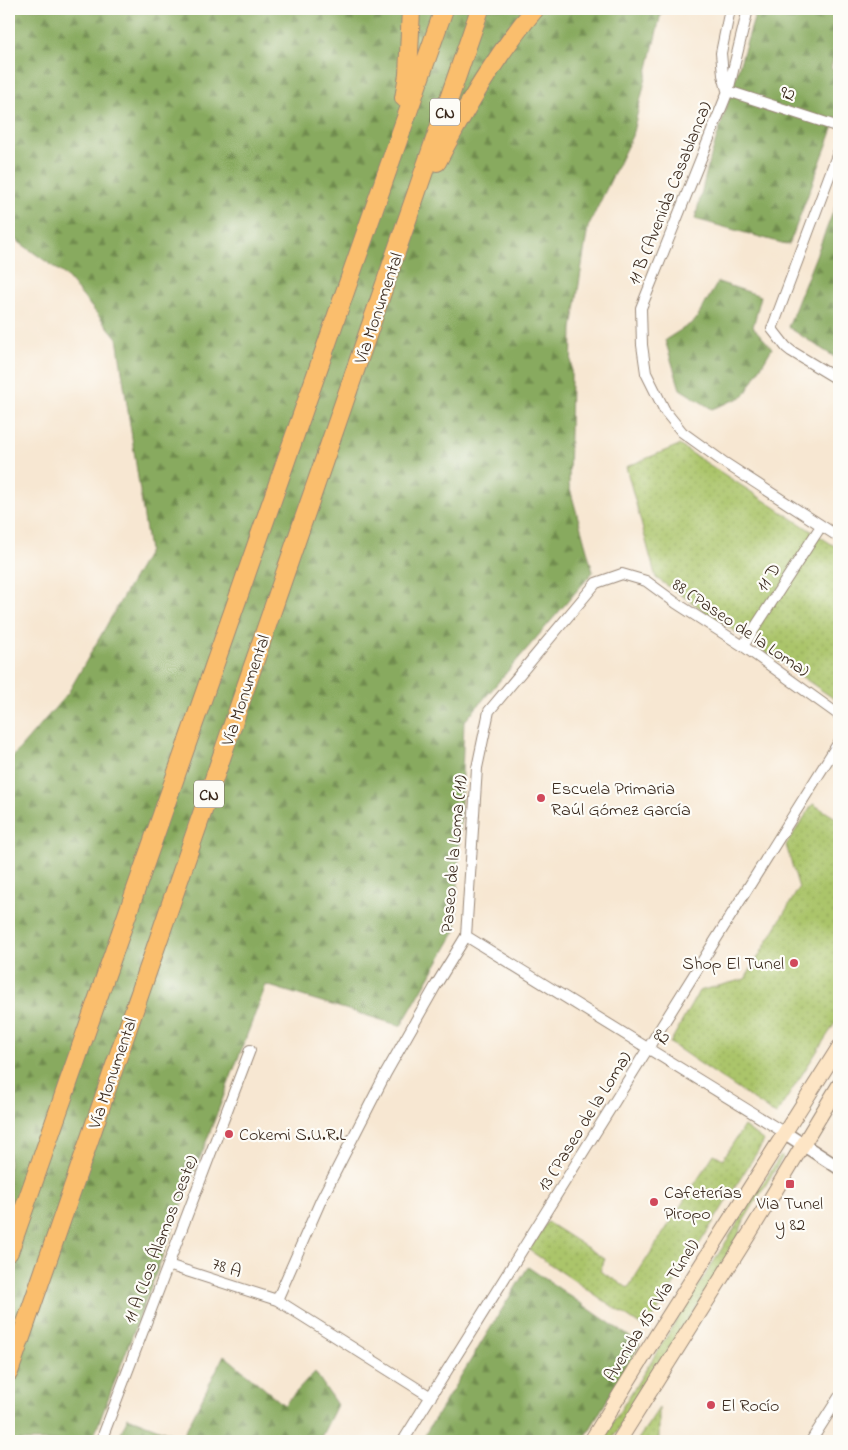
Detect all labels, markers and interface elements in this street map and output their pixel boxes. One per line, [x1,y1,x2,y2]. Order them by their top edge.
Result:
street label: 92 [777,80,798,110]
road number: CN [430,98,460,125]
street label: 11 B (Avenida Casablanca) [622,98,719,289]
street label: Vía Monumental [348,250,411,369]
street label: 11 D [751,559,789,597]
street label: 88 (Paseo de la Loma) [666,573,814,684]
street label: Vía Monumental [215,632,278,751]
street label: Paseo de la Loma (11) [435,774,475,934]
place label: Escuela Primaria Raúl Gómez García [551,777,691,824]
road number: CN [194,781,224,808]
marker: Escuela Primaria Raúl Gómez García [535,792,547,804]
place label: Shop El Tunel [682,952,784,978]
marker: Shop El Tunel [788,957,800,969]
street label: Vía Monumental [82,1015,145,1134]
street label: 82 [647,1023,675,1053]
street label: 13 (Paseo de la Loma) [532,1047,639,1197]
place label: Cokemi S.U.R.L [239,1123,346,1149]
marker: Cokemi S.U.R.L [223,1128,235,1140]
street label: 11 A (Los Álamos Oeste) [118,1152,206,1327]
marker: Via Tunel y 82 [784,1178,796,1190]
place label: Cafeterías Piropo [664,1181,742,1228]
place label: Via Tunel y 82 [756,1192,823,1239]
marker: Cafeterías Piropo [648,1196,660,1208]
street label: Avenida 15 (Vía Túnel) [599,1235,707,1387]
street label: 78 A [208,1252,245,1286]
place label: El Rocío [721,1394,779,1420]
marker: El Rocío [705,1399,717,1411]

